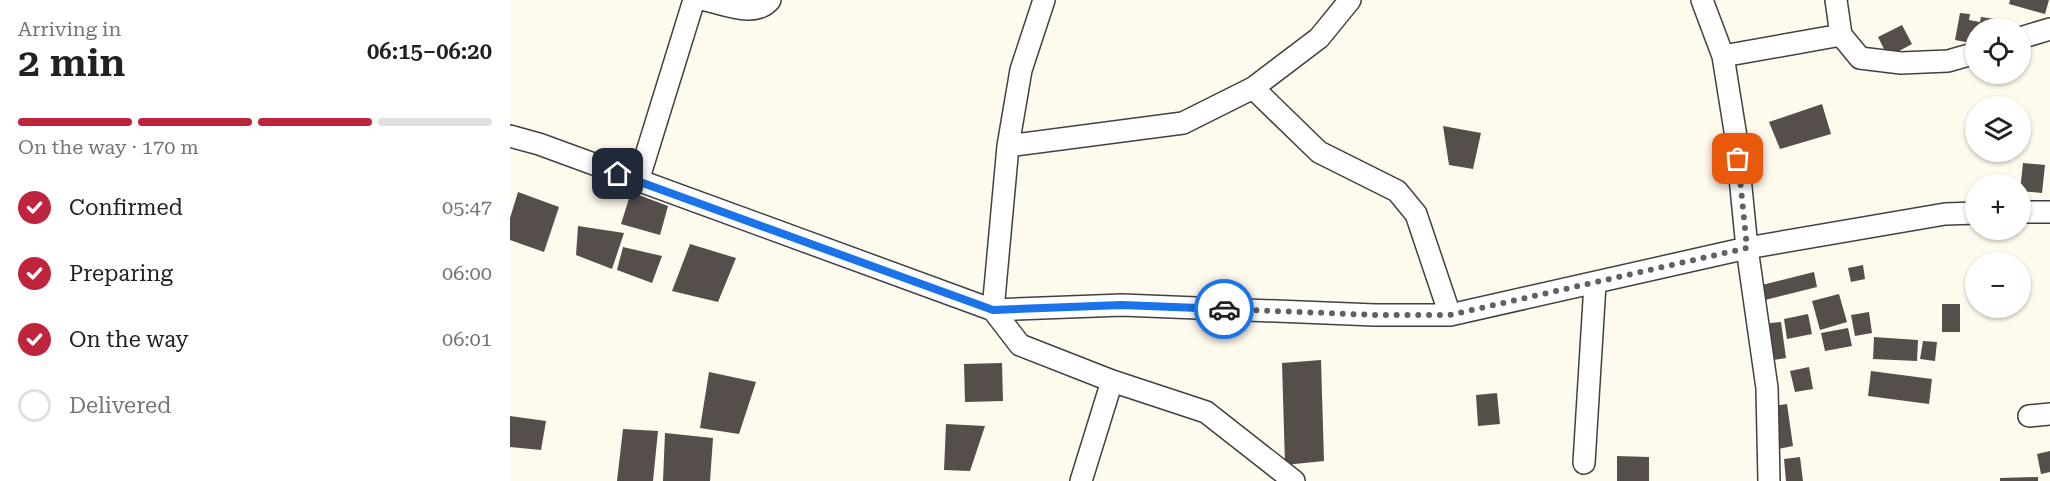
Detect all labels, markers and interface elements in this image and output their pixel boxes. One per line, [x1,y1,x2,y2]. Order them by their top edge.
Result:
text: Arriving in [18,17,121,41]
map controls [1965,18,2031,318]
button: locate [1965,18,2031,84]
text: 06:15–06:20 [367,39,492,64]
text: 2 min [18,40,125,86]
button: layers [1965,96,2031,162]
pin [1712,133,1763,184]
text: On the way · 170 m [18,135,199,159]
icon: bag [1721,142,1754,175]
pin [592,148,643,199]
icon: home [601,157,634,190]
button: + [1965,174,2031,240]
icon: check [18,191,51,224]
text: Confirmed [69,195,183,220]
text: 05:47 [442,195,492,219]
button: − [1965,252,2031,318]
icon: check [18,257,51,290]
text: Preparing [69,261,173,286]
text: 06:00 [442,261,492,285]
courier [1194,279,1254,339]
icon: car [1208,293,1241,326]
icon: check [18,323,51,356]
text: On the way [69,327,189,352]
text: 06:01 [442,327,492,351]
text: Delivered [69,393,171,418]

